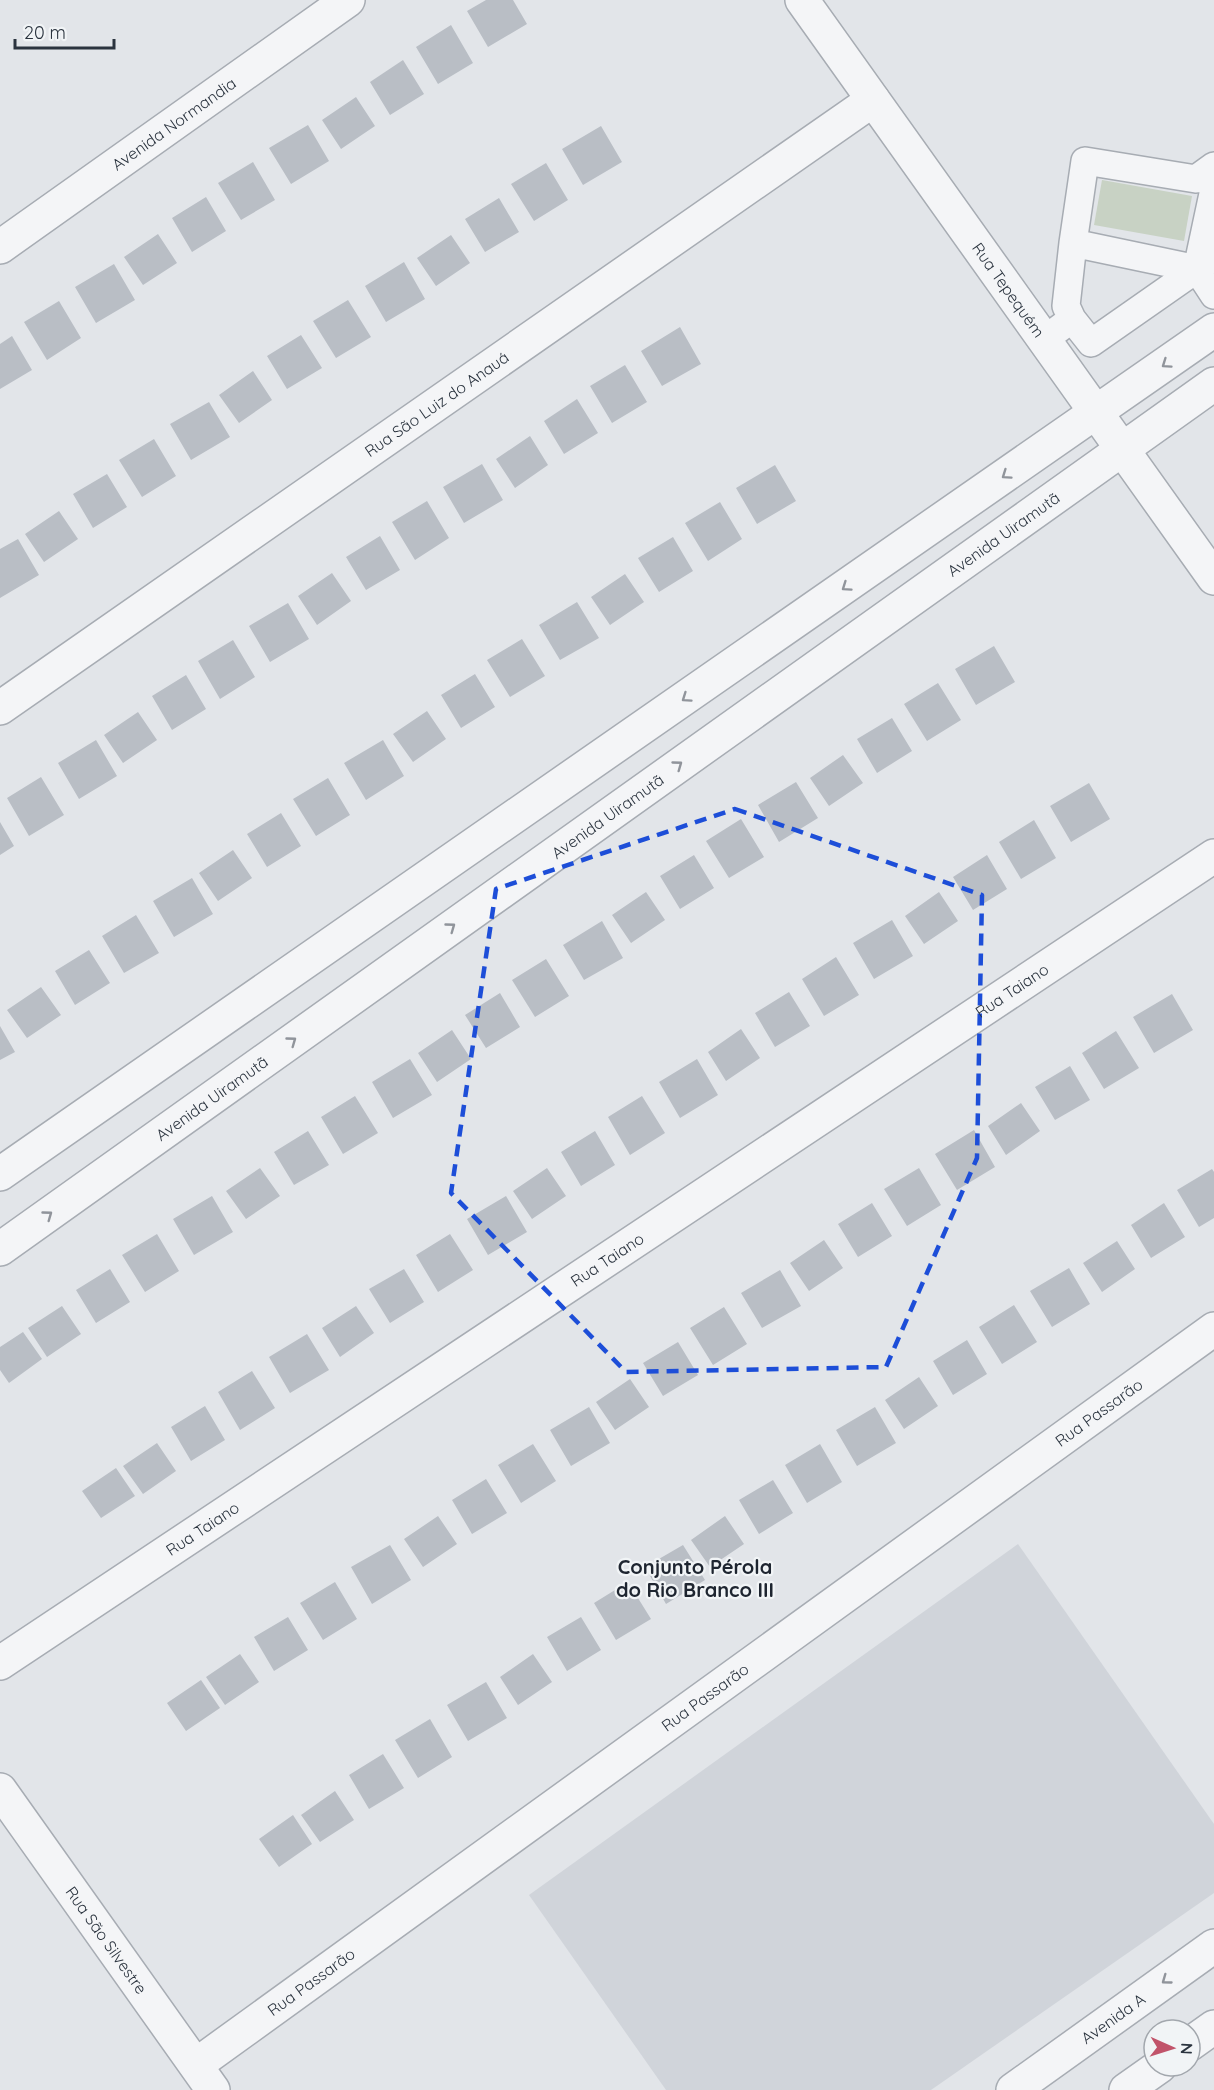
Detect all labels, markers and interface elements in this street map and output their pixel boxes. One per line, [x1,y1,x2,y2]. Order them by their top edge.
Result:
scale bar [15,12,114,50]
text: 20 m [24,21,66,44]
street label: Avenida Normandia [108,73,240,175]
street label: Rua Tepequém [968,239,1049,341]
street label: Rua São Luiz do Anauá [361,347,513,461]
one-way arrow [1162,357,1173,368]
one-way arrow [1002,468,1013,479]
street label: Avenida Uiramutã [943,487,1063,581]
one-way arrow [842,580,853,591]
one-way arrow [682,691,693,702]
one-way arrow [671,762,682,773]
street label: Avenida Uiramutã [548,769,668,863]
one-way arrow [444,924,455,935]
street label: Rua Taiano [971,959,1052,1022]
one-way arrow [285,1037,296,1048]
street label: Avenida Uiramutã [152,1051,272,1145]
one-way arrow [41,1211,52,1222]
street label: Rua Taiano [567,1228,647,1291]
street label: Rua Passarão [1051,1374,1146,1451]
street label: Rua Taiano [162,1497,243,1560]
district label: Conjunto Pérola do Rio Branco III [616,1554,774,1602]
street label: Rua Passarão [657,1659,753,1735]
street label: Rua São Silvestre [61,1882,152,1998]
street label: Rua Passarão [263,1943,359,2020]
one-way arrow [1162,1973,1173,1984]
street label: Avenida A [1077,1989,1149,2048]
north arrow [1142,2018,1202,2078]
text: N [1177,2042,1197,2055]

